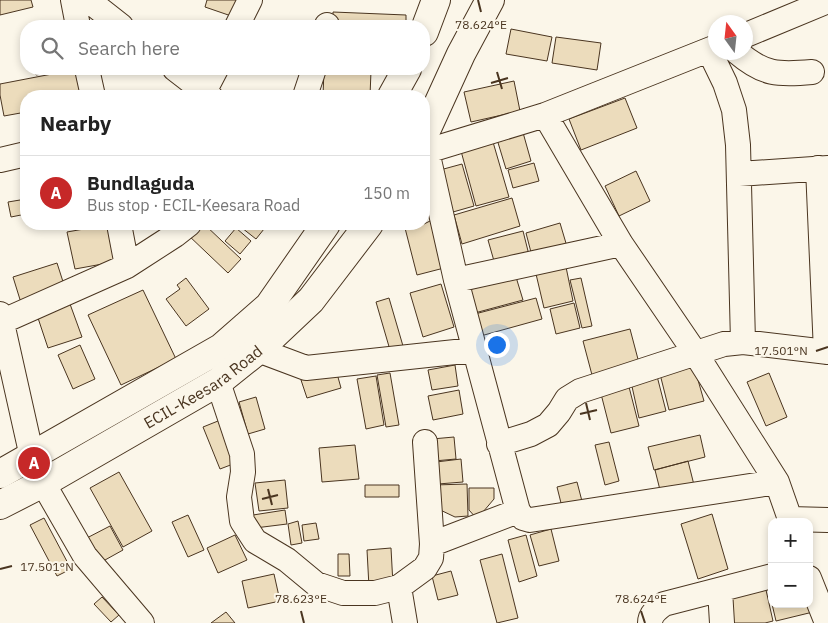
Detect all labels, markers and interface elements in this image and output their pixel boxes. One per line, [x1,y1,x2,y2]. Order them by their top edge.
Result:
north arrow [708,15,753,60]
text: 78.624°E [455,17,507,32]
search box [20,20,430,75]
icon: search [38,34,66,62]
text: Search here [78,36,180,60]
text: Nearby [40,109,111,137]
text: Bundlaguda [87,171,195,195]
text: A [51,183,61,203]
text: 150 m [363,183,410,203]
text: Bus stop · ECIL-Keesara Road [87,195,300,215]
your location [484,332,510,358]
street label: ECIL-Keesara Road [140,341,266,433]
text: 17.501°N [754,343,808,358]
pin: A [18,444,50,482]
map controls [768,518,813,608]
button: + [768,518,813,563]
text: 17.501°N [20,559,74,574]
button: − [768,563,813,608]
text: 78.623°E [275,591,327,606]
text: 78.624°E [615,591,667,606]

